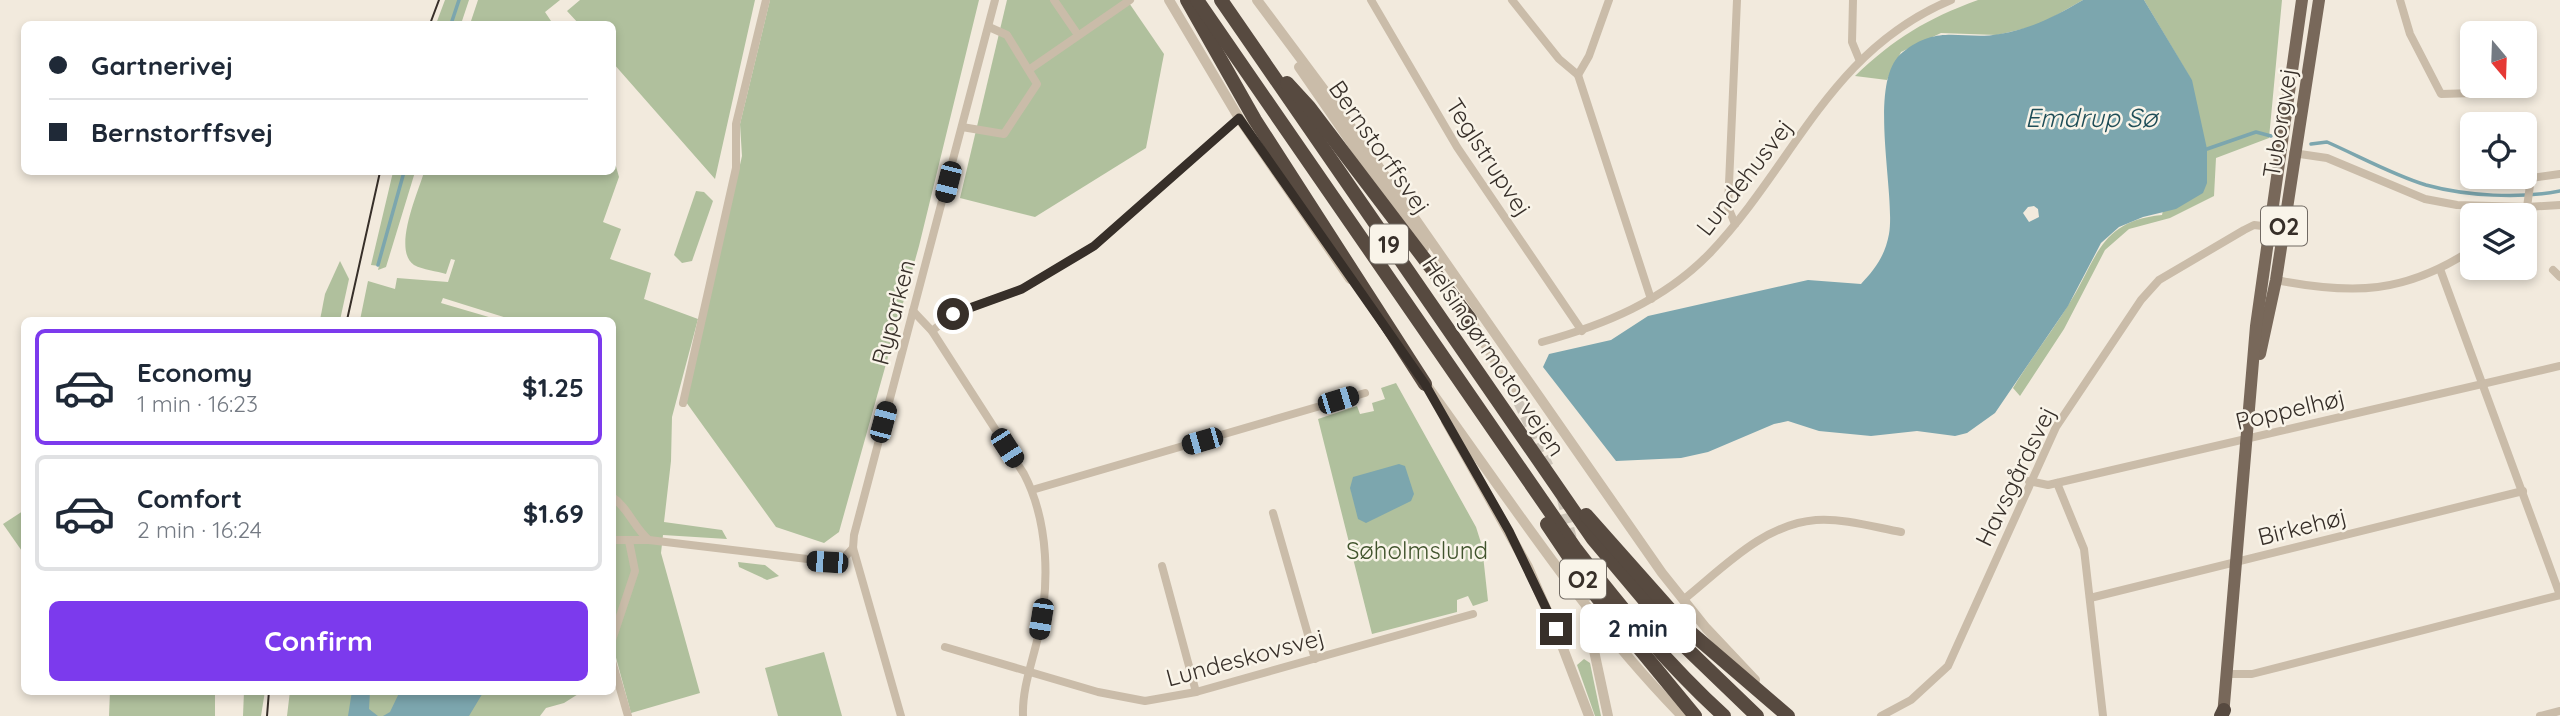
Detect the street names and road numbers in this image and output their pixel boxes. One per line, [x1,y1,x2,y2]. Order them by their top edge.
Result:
street label: Tuborgvej [2256,66,2302,180]
street label: Bernstorffsvej [1323,74,1437,220]
street label: Teglstrupvej [1440,92,1538,222]
street label: Lundehusvej [1689,113,1799,241]
road number: O2 [2261,206,2307,246]
road number: 19 [1370,224,1408,264]
street label: Helsingørmotorvejen [1416,250,1572,462]
street label: Ryparken [865,256,921,368]
street label: Poppelhøj [2232,382,2348,436]
street label: Havsgårdsvej [1968,401,2062,551]
street label: Birkehøj [2254,501,2350,551]
road number: O2 [1560,559,1606,598]
street label: Lundeskovsvej [1162,621,1328,693]

